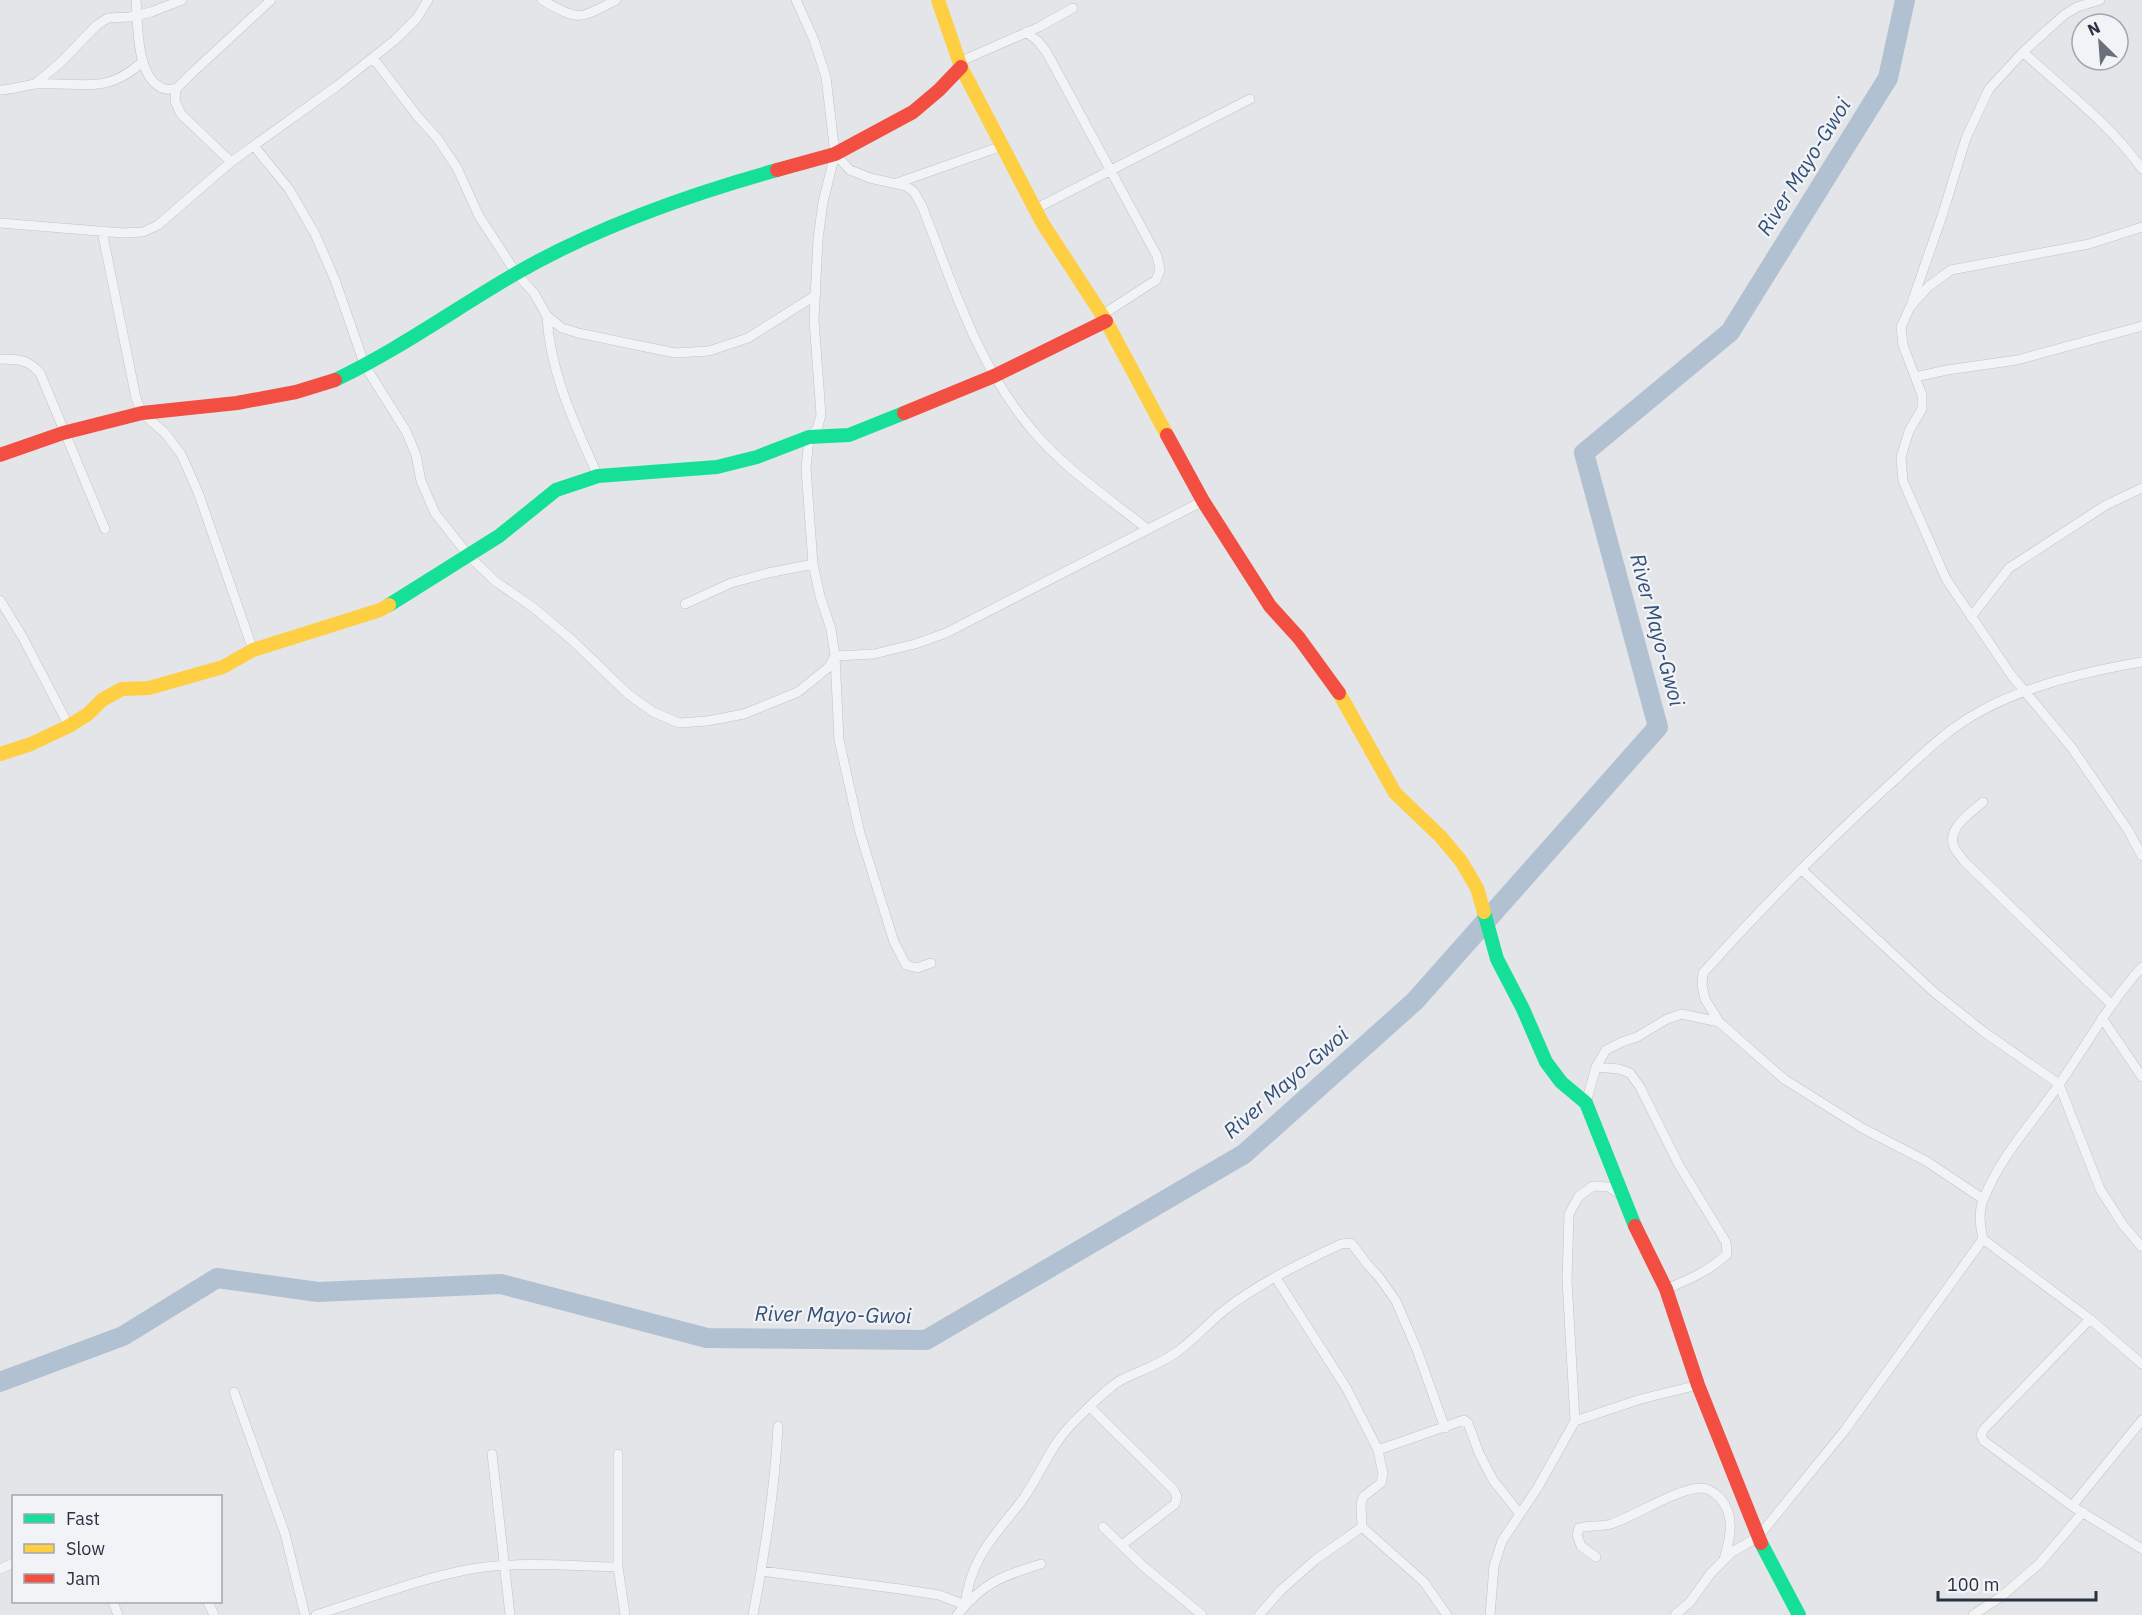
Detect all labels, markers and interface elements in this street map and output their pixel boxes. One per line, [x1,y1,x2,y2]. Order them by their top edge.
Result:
north arrow [2070,12,2130,72]
text: N [2084,17,2103,40]
water label: River Mayo-Gwoi [1750,92,1857,240]
water label: River Mayo-Gwoi [1624,550,1692,710]
water label: River Mayo-Gwoi [1217,1020,1354,1144]
water label: River Mayo-Gwoi [754,1299,912,1329]
legend [12,1495,222,1603]
text: Fast [66,1507,100,1530]
text: Slow [66,1537,105,1560]
scale bar [1938,1564,2096,1602]
text: Jam [66,1567,101,1590]
text: 100 m [1947,1573,1999,1596]

